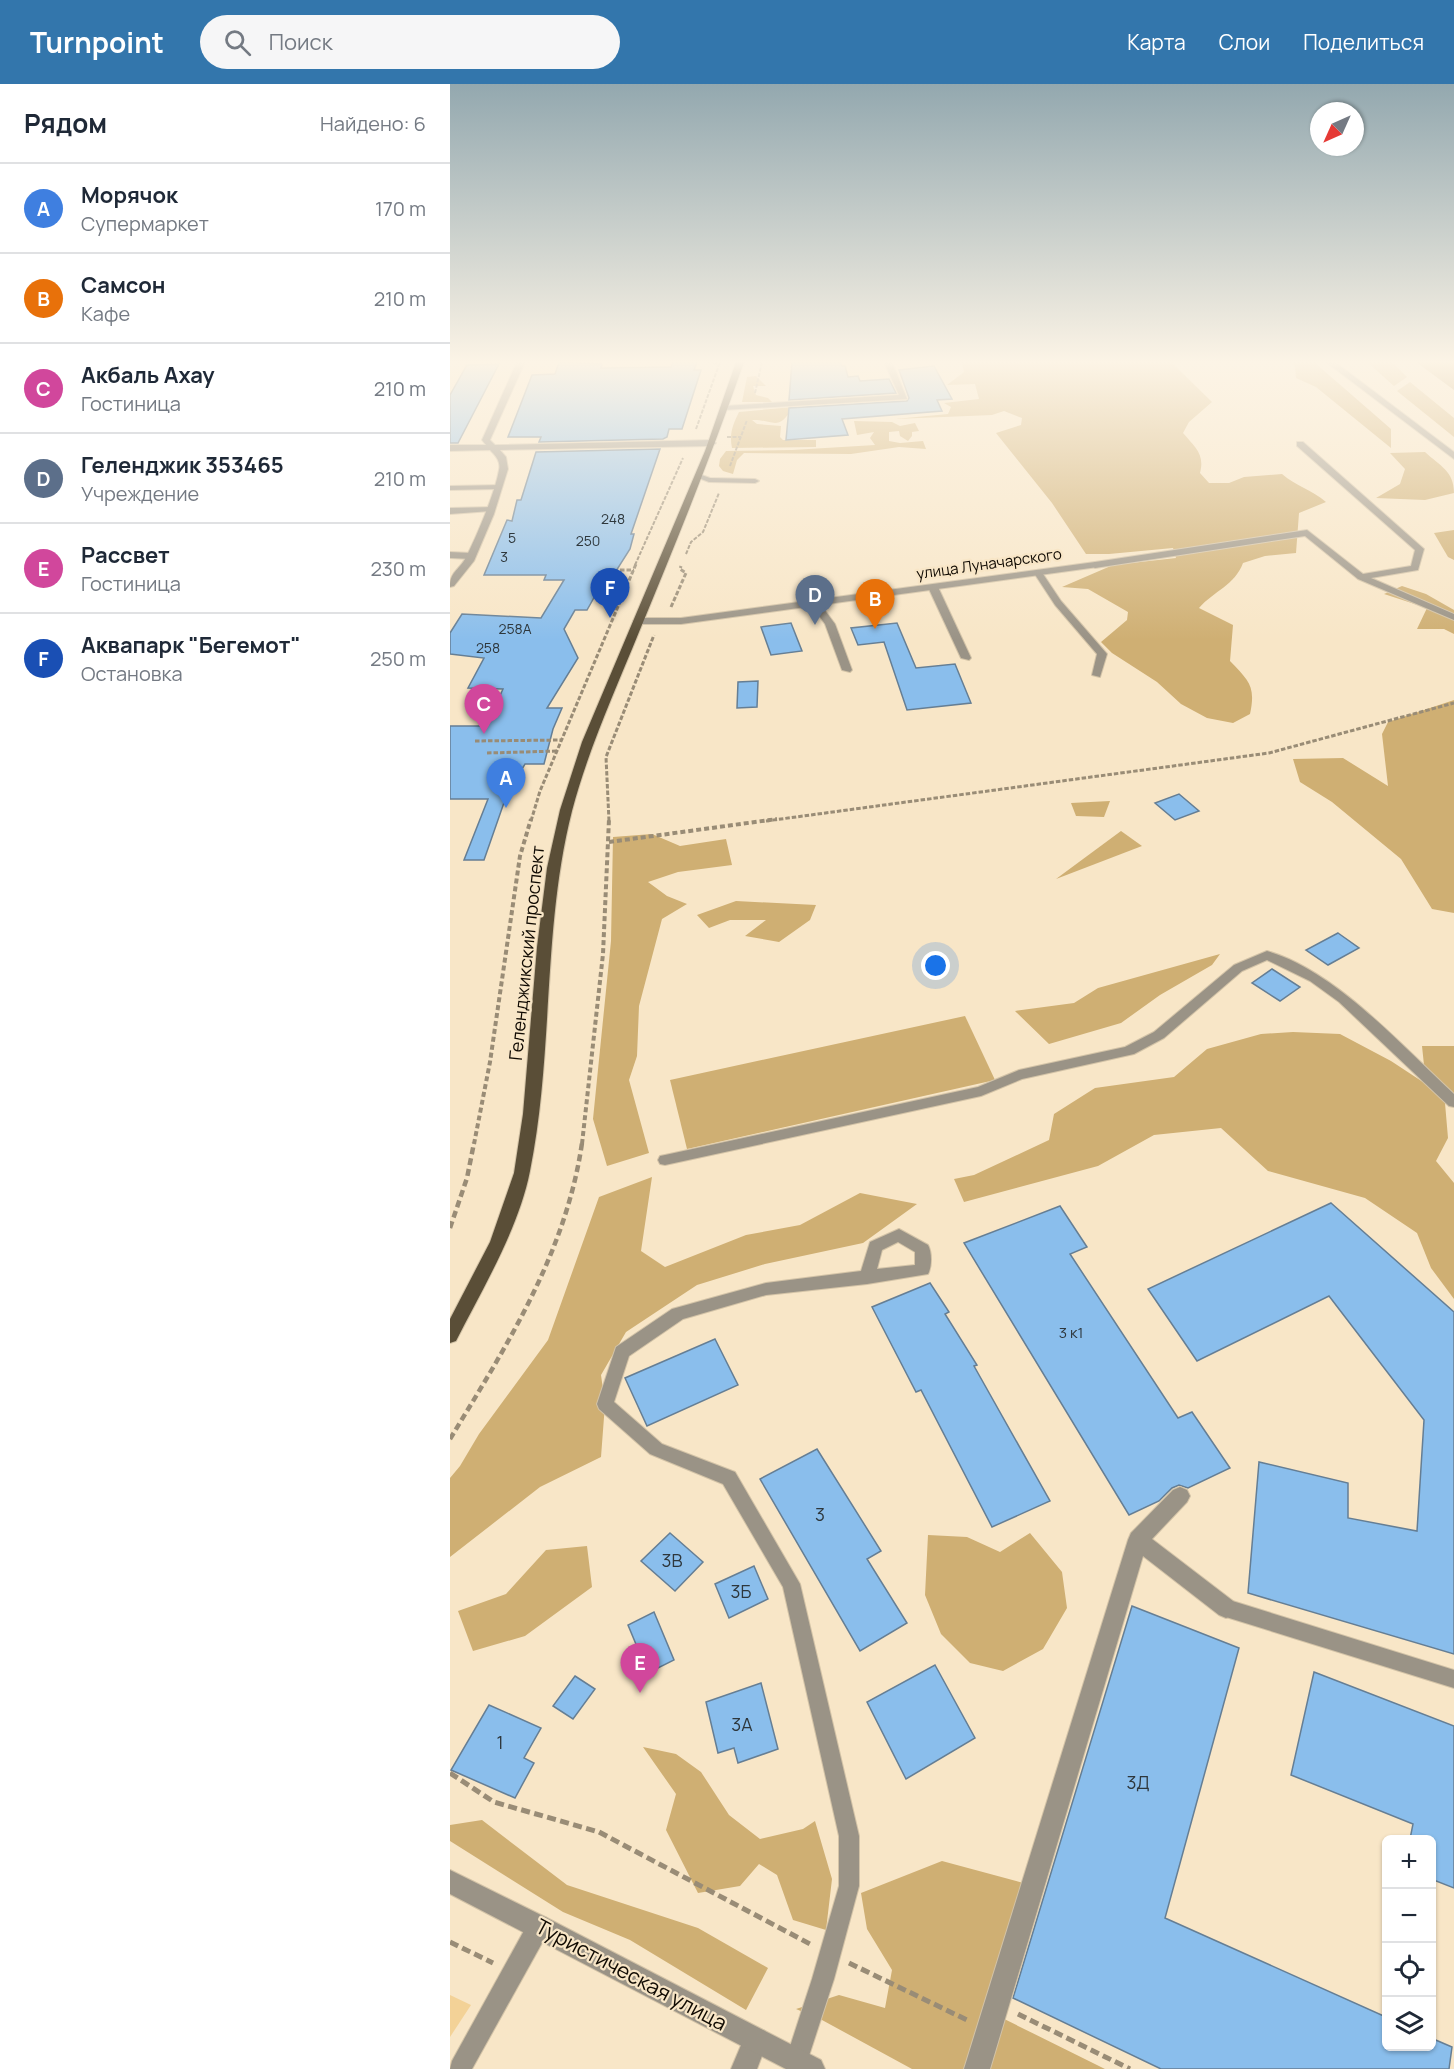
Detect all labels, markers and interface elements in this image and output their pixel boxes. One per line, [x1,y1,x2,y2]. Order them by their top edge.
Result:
search box [200,15,620,69]
text: Turnpoint [30,23,164,61]
icon: search [221,26,254,59]
text: Поиск [269,27,333,57]
text: Карта [1127,28,1186,56]
text: Слои [1219,28,1270,56]
text: Поделиться [1303,28,1424,56]
north arrow [1310,102,1364,156]
text: Рядом [24,105,107,141]
text: Найдено: 6 [320,110,426,137]
text: Морячок [81,180,178,210]
text: A [37,195,50,222]
text: 170 m [375,195,426,222]
text: Супермаркет [81,210,209,237]
text: Самсон [81,270,165,300]
text: B [37,285,50,312]
text: 210 m [374,285,426,312]
text: Кафе [81,300,130,327]
text: Акбаль Ахау [81,360,214,390]
text: C [36,375,51,402]
text: 210 m [374,375,426,402]
text: Гостиница [81,390,181,417]
text: Геленджик 353465 [81,450,284,480]
text: D [36,465,51,492]
text: 210 m [374,465,426,492]
text: Учреждение [81,480,199,507]
house number: 248 [601,509,625,528]
house number: 5 [508,528,516,547]
house number: 250 [576,531,600,550]
text: Рассвет [81,540,170,570]
street label: улица Луначарского [915,543,1063,584]
house number: 3 [500,547,508,566]
text: E [38,555,49,582]
text: 230 m [370,555,426,582]
pin: F [590,568,630,618]
text: Гостиница [81,570,181,597]
pin: D [796,576,835,625]
pin: B [856,580,894,629]
house number: 258А [498,619,532,638]
text: Аквапарк "Бегемот" [81,630,301,660]
house number: 258 [476,638,500,657]
text: F [38,645,49,672]
text: 250 m [370,645,426,672]
text: Остановка [81,660,183,687]
pin: C [465,684,504,734]
pin: A [486,758,526,808]
street label: Геленджикский проспект [503,844,549,1062]
your location [921,951,950,980]
house number: 3 к1 [1059,1322,1083,1343]
house number: 3 [815,1502,825,1526]
house number: 3В [662,1548,683,1572]
house number: 3Б [731,1579,752,1603]
pin: E [620,1644,660,1693]
house number: 3А [731,1712,753,1736]
house number: 1 [496,1730,504,1754]
house number: 3Д [1126,1770,1150,1794]
map controls [1382,1835,1436,2051]
button: + [1382,1835,1436,1889]
button: − [1382,1889,1436,1943]
street label: Туристическая улица [531,1912,732,2036]
button: locate [1382,1943,1436,1997]
button: layers [1382,1997,1436,2051]

